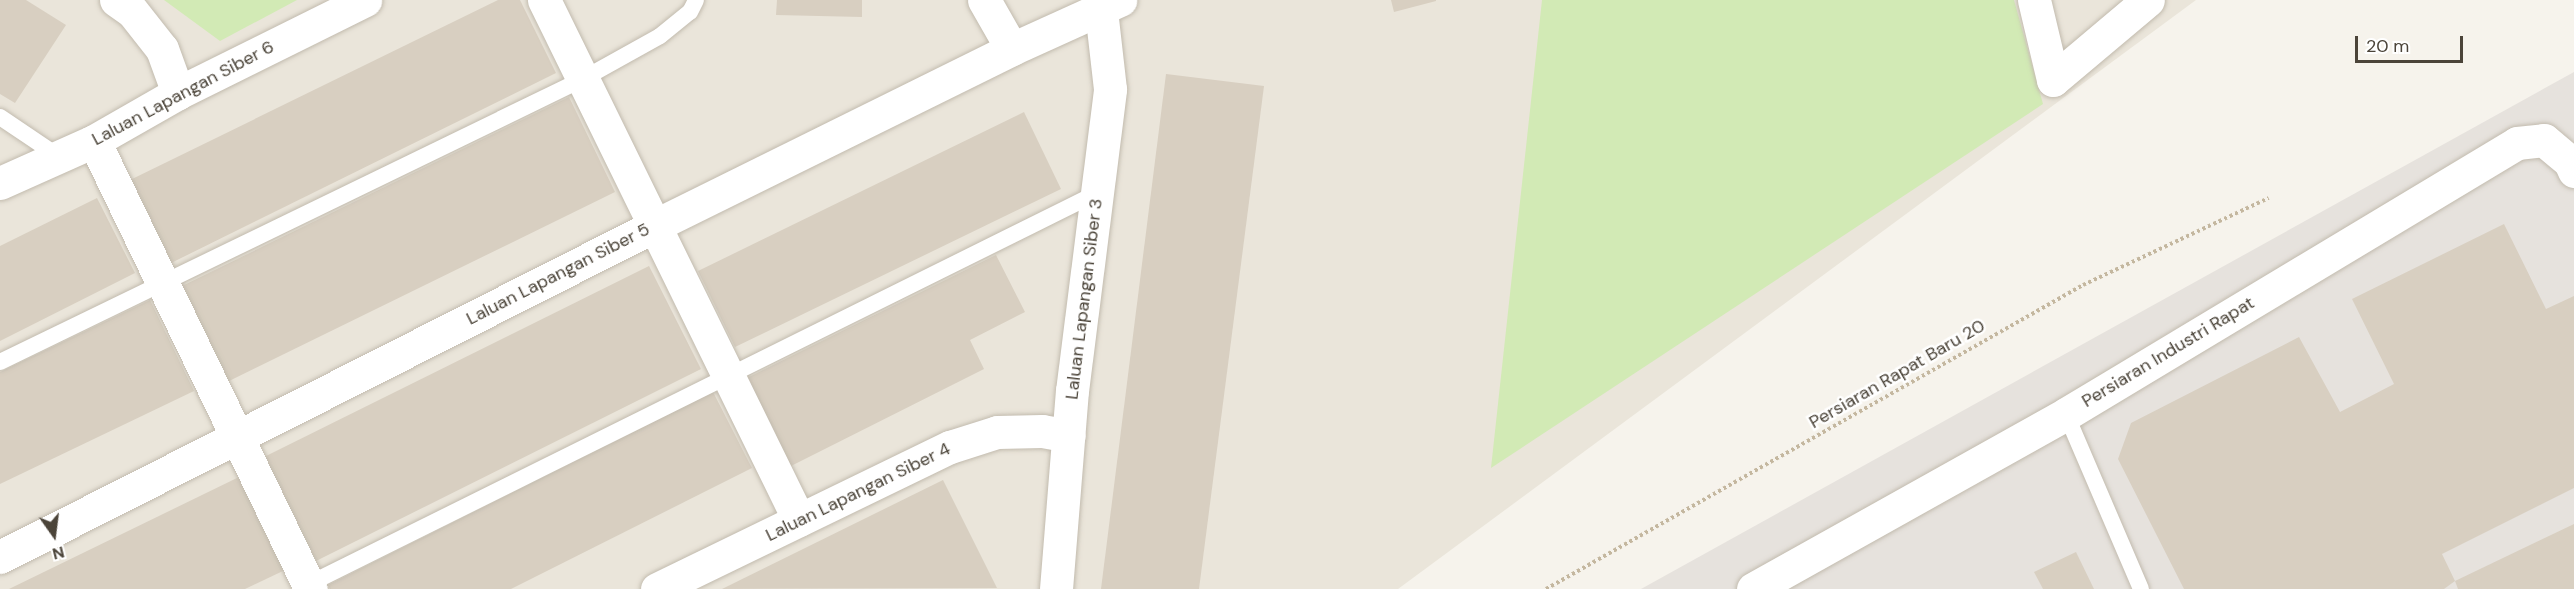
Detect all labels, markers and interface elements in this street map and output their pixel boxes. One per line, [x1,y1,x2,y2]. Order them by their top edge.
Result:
scale bar [2358,24,2466,62]
text: 20 m [2366,34,2409,58]
street label: Laluan Lapangan Siber 6 [88,36,278,150]
street label: Laluan Lapangan Siber 3 [1061,197,1107,401]
street label: Laluan Lapangan Siber 5 [463,218,653,330]
street label: Persiaran Industri Rapat [2078,292,2258,412]
street label: Persiaran Rapat Baru 20 [1805,315,1989,433]
street label: Laluan Lapangan Siber 4 [762,438,954,546]
north arrow [24,505,84,565]
text: N [50,541,67,565]

